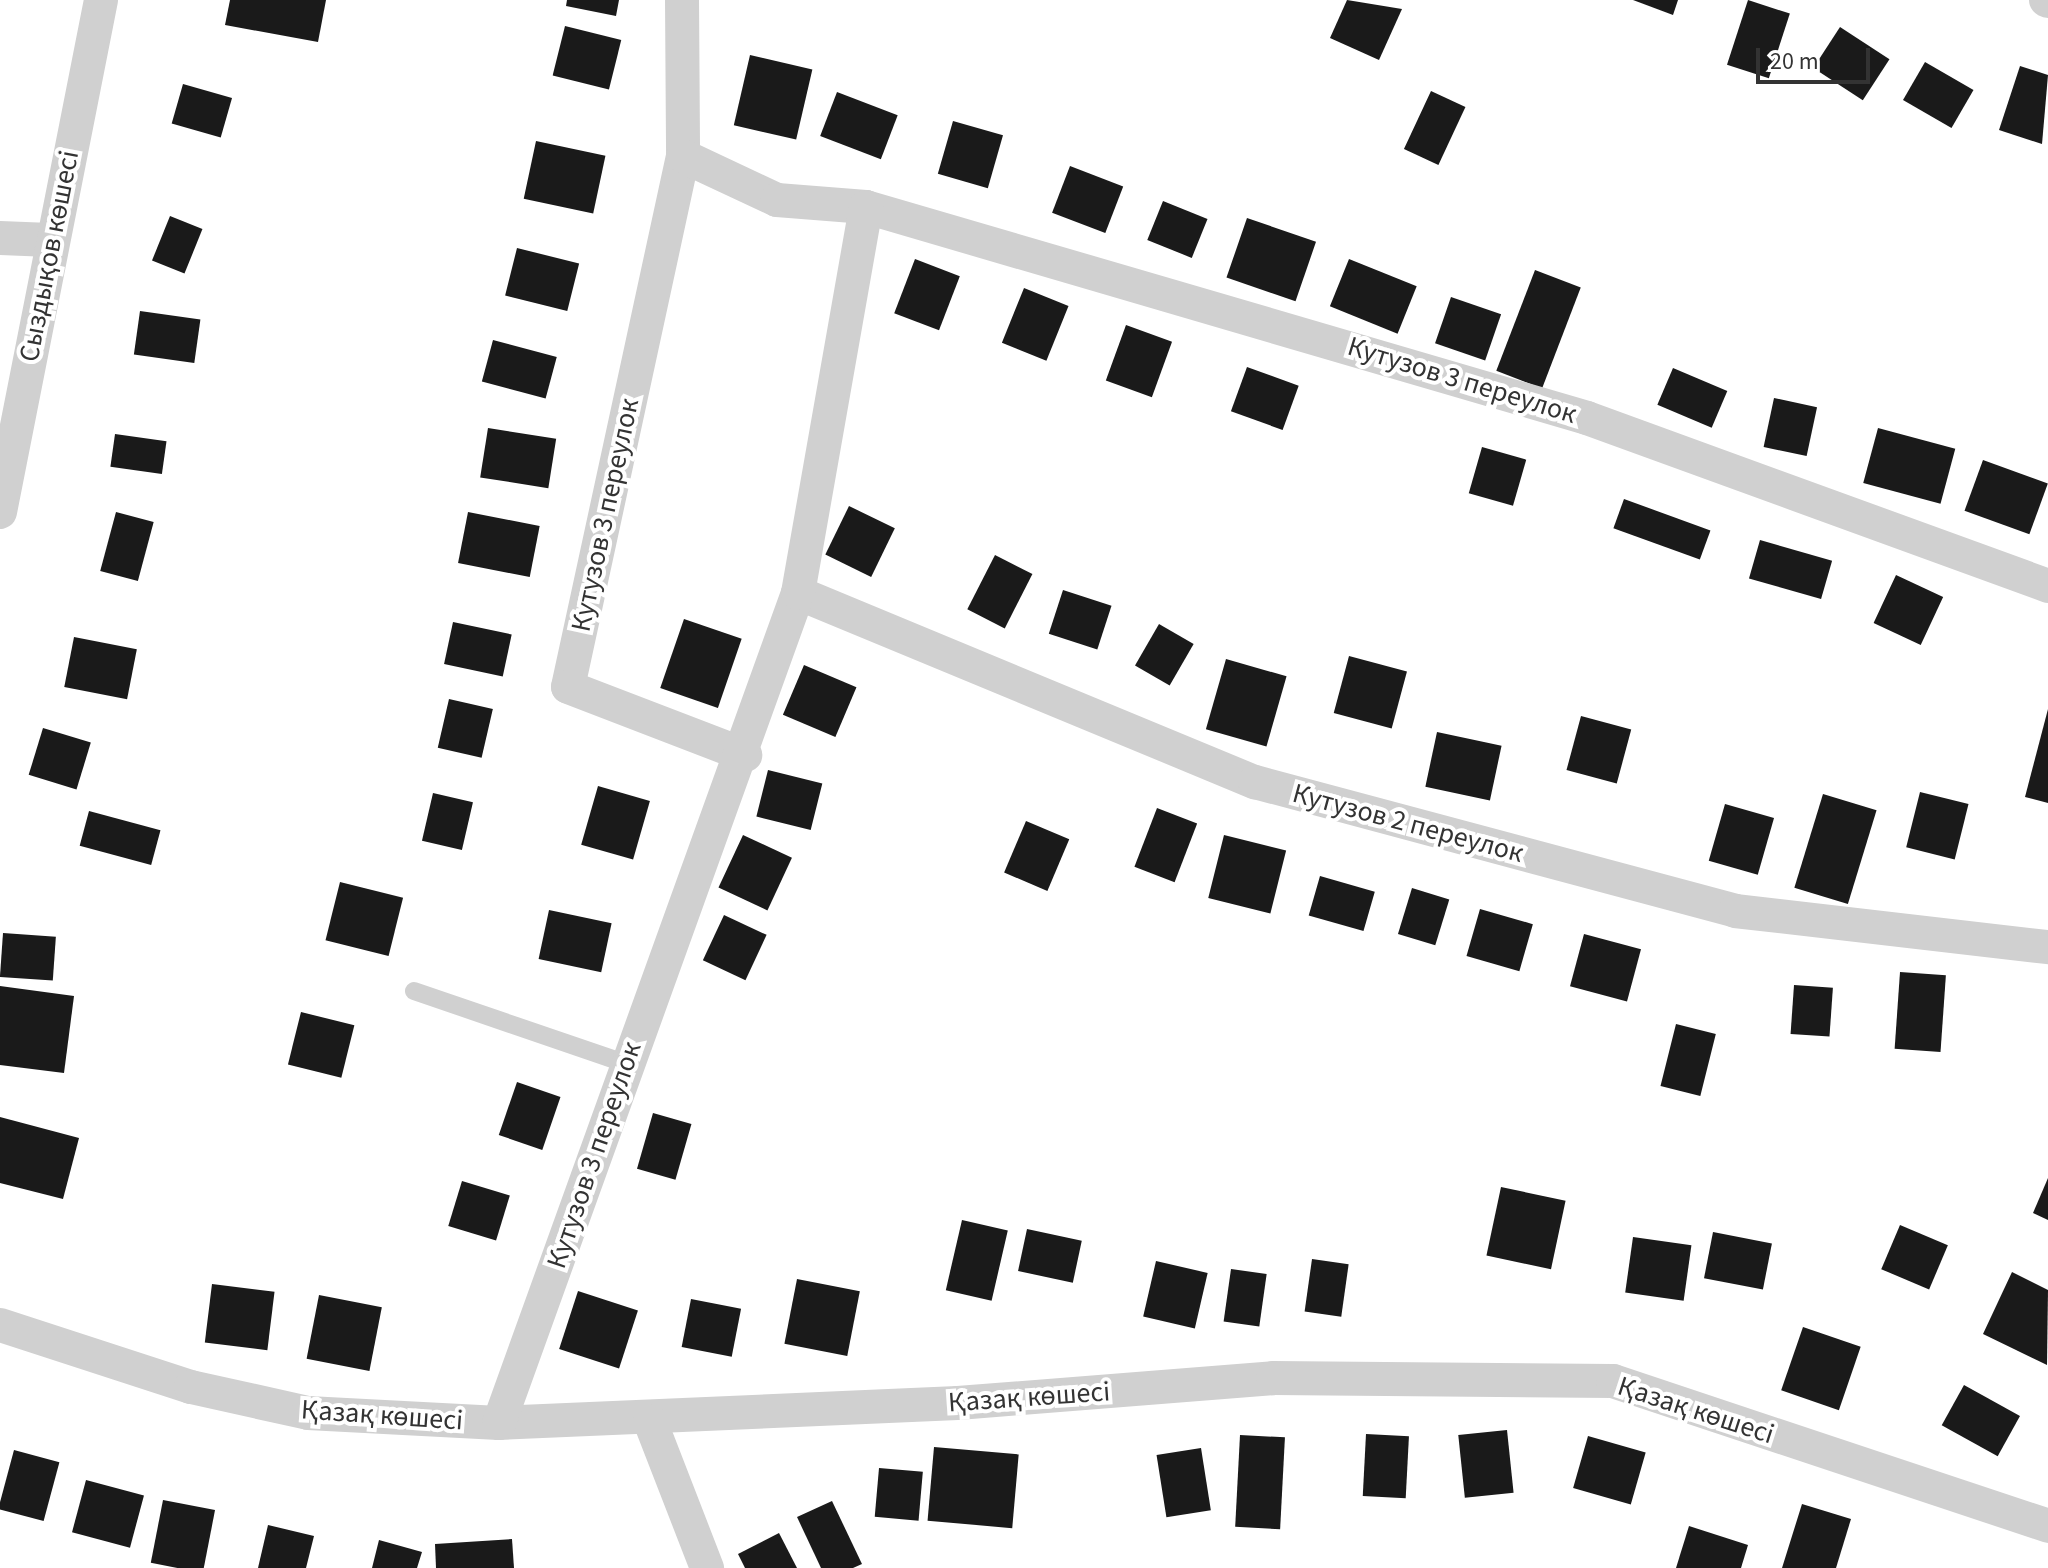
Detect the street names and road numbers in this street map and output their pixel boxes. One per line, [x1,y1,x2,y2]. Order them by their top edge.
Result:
street label: Сыздықов көшесі [12,148,86,364]
street label: Кутузов 3 переулок [1344,329,1580,431]
street label: Кутузов 3 переулок [564,395,646,635]
street label: Кутузов 2 переулок [1289,776,1527,870]
street label: Кутузов 3 переулок [539,1037,649,1273]
street label: Қазақ көшесі [1614,1369,1778,1451]
street label: Қазақ көшесі [947,1375,1111,1419]
street label: Қазақ көшесі [300,1393,464,1437]

